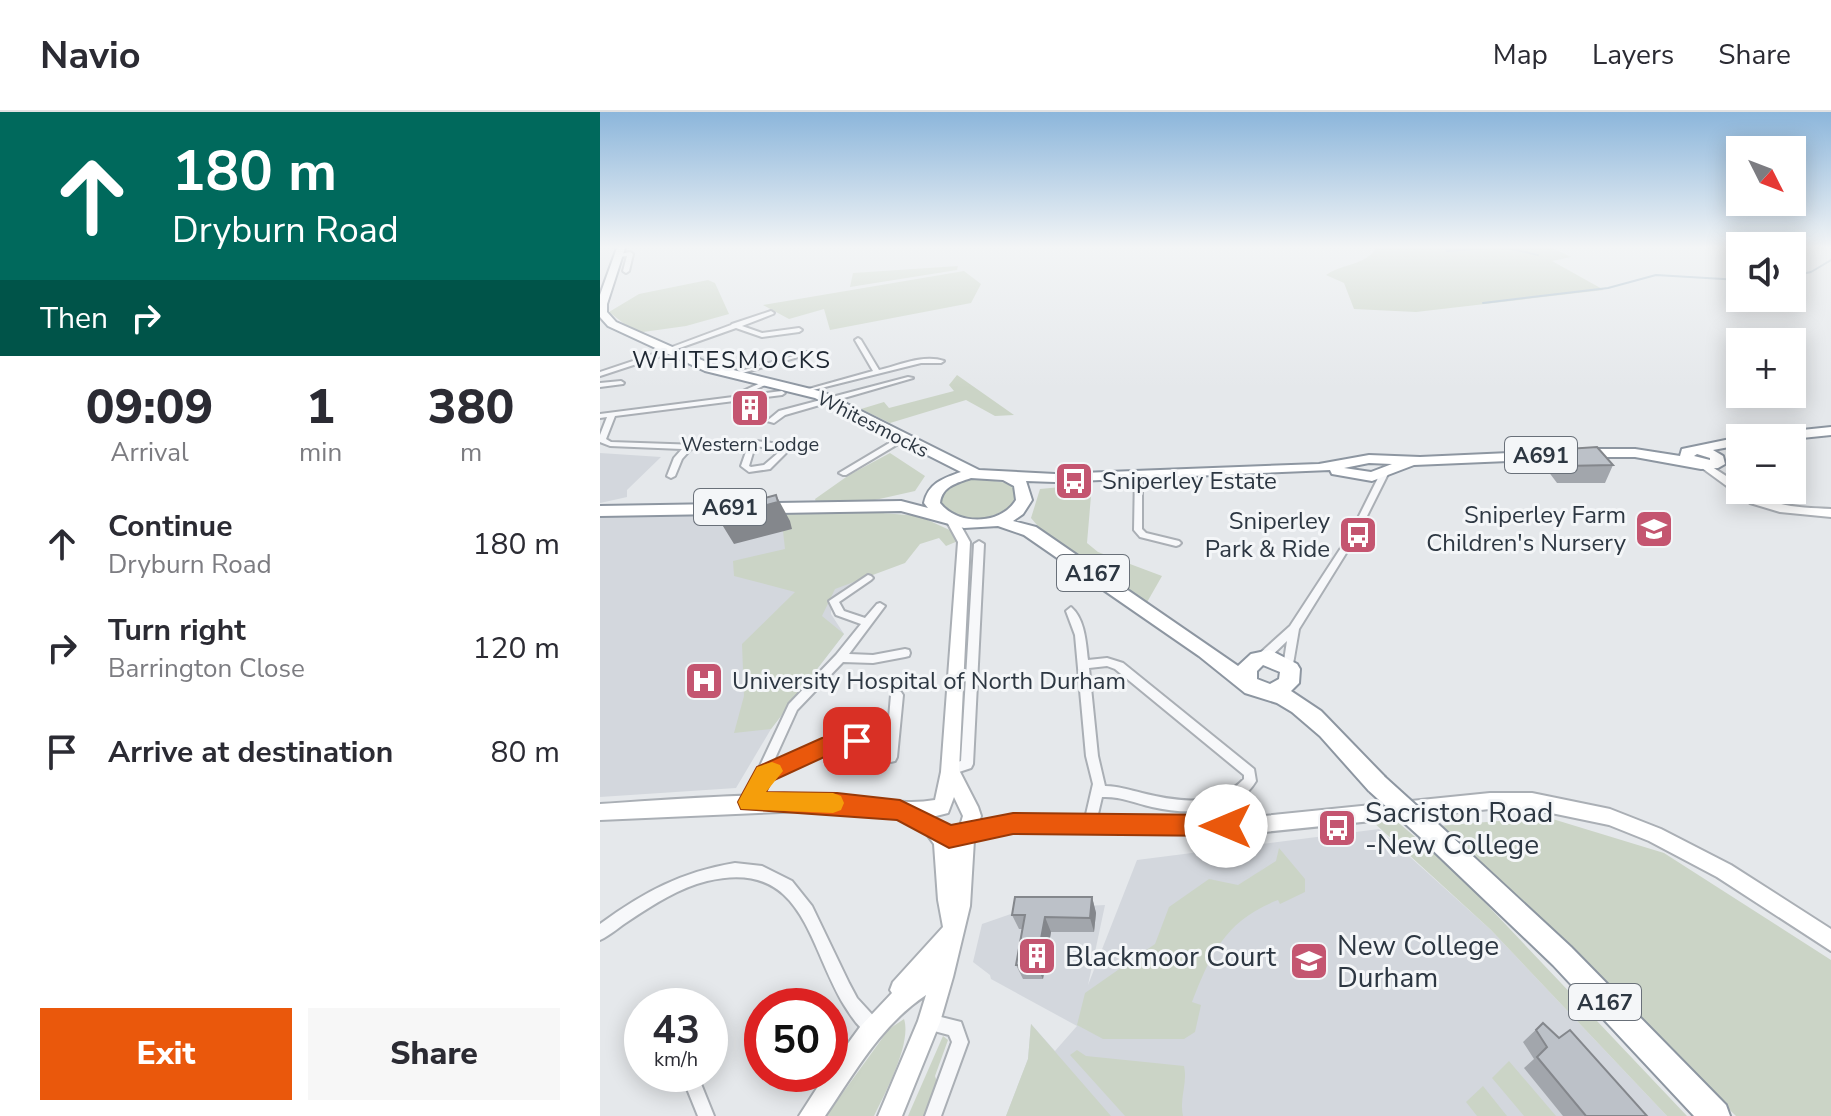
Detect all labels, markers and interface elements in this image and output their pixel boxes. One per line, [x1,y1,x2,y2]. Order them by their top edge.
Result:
text: Navio [40,30,141,81]
text: Map [1493,36,1548,74]
text: Layers [1592,36,1674,74]
text: Share [1718,36,1791,74]
text: 180 m [172,133,337,210]
north arrow [1726,136,1806,216]
map controls [1726,136,1806,504]
icon: ahead [40,144,144,248]
text: Dryburn Road [172,206,399,255]
button: sound [1726,232,1806,312]
icon: right [124,296,168,340]
text: Then [40,298,108,339]
button: + [1726,328,1806,408]
district label: WHITESMOCKS [632,344,832,376]
text: 09:09 [86,374,213,440]
text: 1 [306,374,335,440]
text: 380 [428,374,514,440]
street label: Whitesmocks [812,385,933,464]
building icon: Western Lodge [729,387,771,429]
button: − [1726,424,1806,504]
place label: Western Lodge [681,431,819,458]
text: Arrival [110,435,189,470]
text: min [299,435,342,470]
text: m [460,435,482,470]
road number: A691 [1505,437,1577,473]
bus stop icon: Sniperley Estate [1053,460,1095,502]
place label: Sniperley Estate [1102,465,1277,497]
road number: A691 [694,489,766,525]
place label: Sniperley Farm Children's Nursery [1426,499,1627,559]
place label: Sniperley Park & Ride [1205,505,1331,565]
text: Continue [108,506,233,547]
school or university icon: Sniperley Farm Children's Nursery [1633,508,1675,550]
bus stop icon: Sniperley Park & Ride [1337,514,1379,556]
icon: ahead [40,522,84,566]
text: 180 m [473,524,560,565]
text: Dryburn Road [108,547,272,582]
road number: A167 [1057,555,1129,591]
text: Turn right [108,610,246,651]
icon: right [40,626,84,670]
text: 120 m [473,628,560,669]
text: Barrington Close [108,651,305,686]
hospital icon: University Hospital of North Durham [683,660,725,702]
place label: University Hospital of North Durham [732,665,1126,697]
pin [823,707,891,775]
icon: arrive [835,719,879,763]
icon: arrive [40,730,84,774]
text: Arrive at destination [108,732,393,773]
text: 80 m [491,732,560,773]
position arrow [1184,784,1268,868]
place label: Sacriston Road -New College [1365,794,1553,864]
bus stop icon: Sacriston Road -New College [1316,807,1358,849]
place label: New College Durham [1337,927,1499,997]
building icon: Blackmoor Court [1016,935,1058,977]
place label: Blackmoor Court [1065,938,1276,976]
school or university icon: New College Durham [1288,940,1330,982]
road number: A167 [1569,984,1641,1020]
speed limit sign: 50 [744,988,848,1092]
text: 43 [652,1003,700,1057]
button: Exit [40,1008,292,1100]
button: Share [308,1008,560,1100]
text: km/h [654,1046,698,1073]

